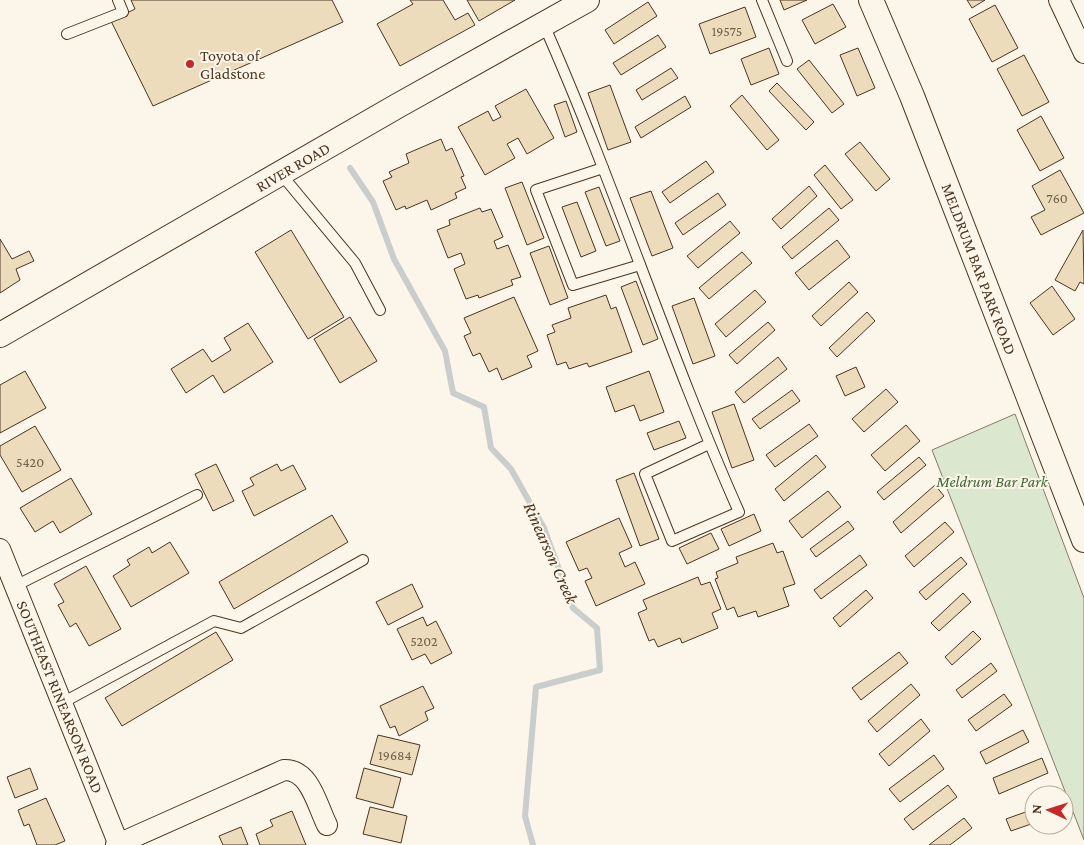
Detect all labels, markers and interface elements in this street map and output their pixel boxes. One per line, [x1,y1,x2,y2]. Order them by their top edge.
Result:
house number: 19575 [712,23,742,39]
place label: Toyota of Gladstone [200,47,265,82]
marker: Toyota of Gladstone [184,58,196,70]
street label: RIVER ROAD [253,139,333,195]
street label: MELDRUM BAR PARK ROAD [938,181,1020,357]
house number: 760 [1046,190,1068,206]
house number: 5420 [16,454,44,470]
park label: Meldrum Bar Park [935,473,1049,490]
water label: Rinearson Creek [520,499,583,608]
street label: SOUTHEAST RINEARSON ROAD [14,598,106,796]
house number: 5202 [410,633,438,649]
house number: 19684 [378,747,412,763]
north arrow [1024,785,1074,835]
text: N [1028,803,1044,814]

